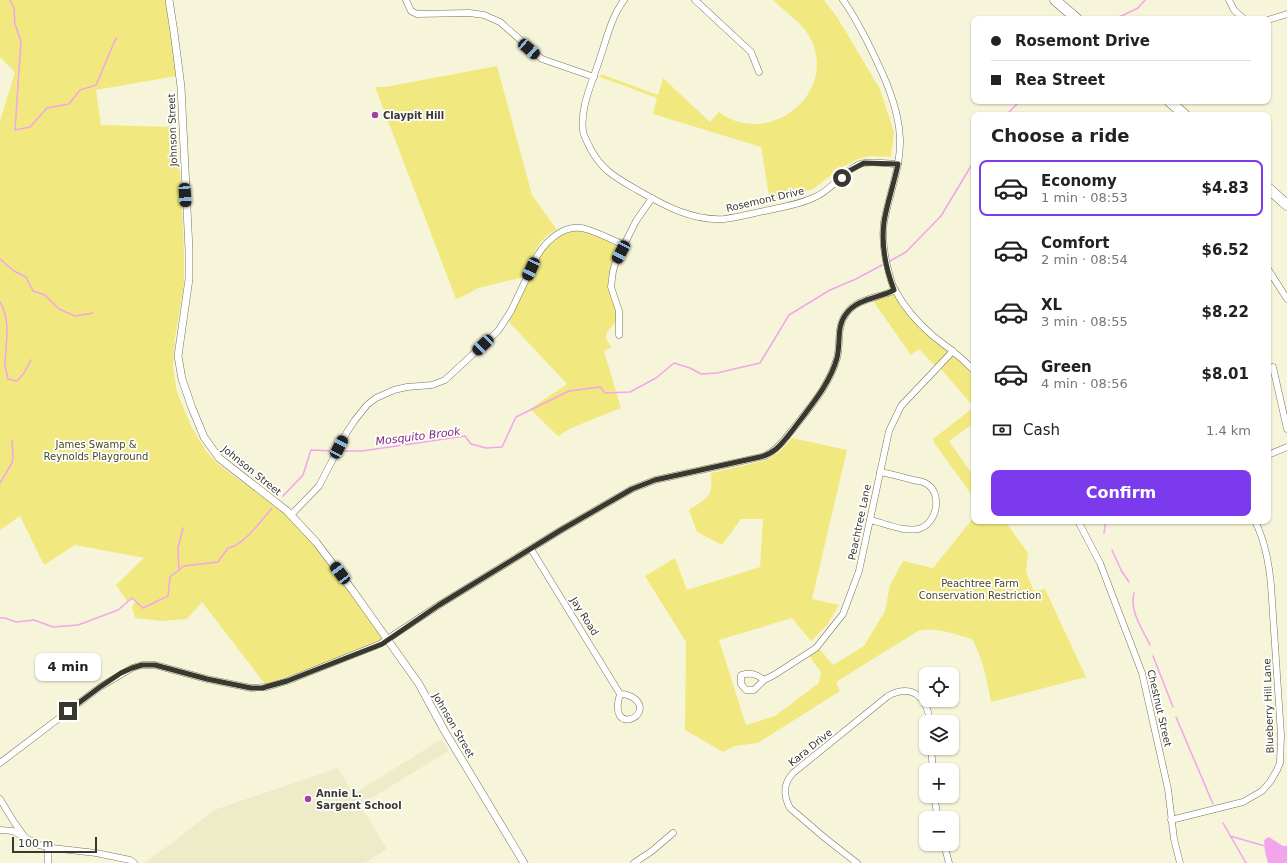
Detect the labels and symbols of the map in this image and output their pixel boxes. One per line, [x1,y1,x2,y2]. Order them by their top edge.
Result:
car [516,37,542,61]
street label: Johnson Street [166,93,179,168]
marker: Claypit Hill [370,110,380,120]
place label: Claypit Hill [383,110,444,121]
route start [833,169,851,187]
car [178,183,192,207]
street label: Rosemont Drive [725,185,805,214]
car [610,239,632,265]
car [520,256,542,282]
car [470,332,496,358]
water label: Mosquito Brook [375,425,462,448]
car [328,434,350,460]
park label: James Swamp & Reynolds Playground [44,439,148,462]
street label: Johnson Street [219,443,284,498]
street label: Peachtree Lane [846,483,873,561]
car [328,560,352,586]
park label: Peachtree Farm Conservation Restriction [919,578,1041,601]
street label: Jay Road [568,594,601,638]
callout: 4 min [35,653,101,681]
street label: Blueberry Hill Lane [1261,658,1276,754]
street label: Chestnut Street [1145,669,1174,748]
street label: Johnson Street [430,690,477,760]
route end [59,702,77,720]
street label: Kara Drive [786,727,834,768]
place label: Annie L. Sargent School [316,788,402,811]
marker: Annie L. Sargent School [303,794,313,804]
scale bar [12,835,97,854]

